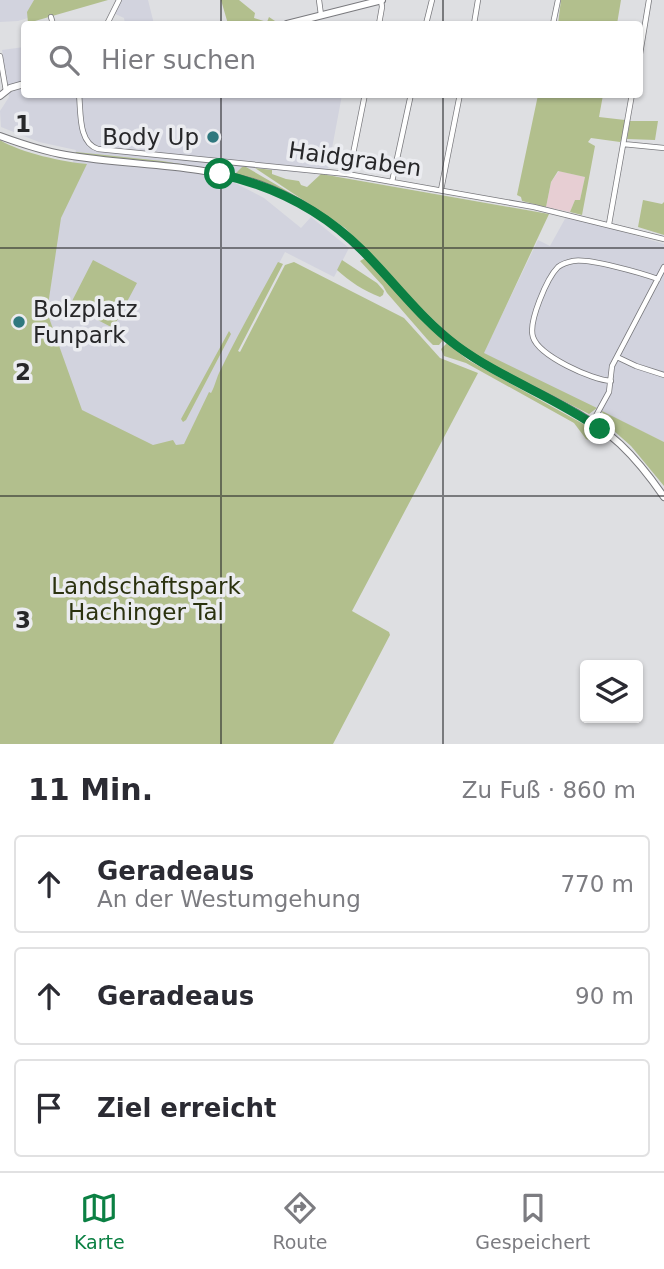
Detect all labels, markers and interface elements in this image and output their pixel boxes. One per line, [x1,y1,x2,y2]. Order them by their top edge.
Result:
search box [21,21,643,98]
icon: search [45,41,83,79]
text: Hier suchen [101,45,256,75]
text: 1 [15,111,31,137]
place label: Body Up [102,124,199,150]
marker: Body Up [205,129,221,145]
street label: Haidgraben [287,137,423,181]
route start [204,158,235,189]
place label: Bolzplatz Funpark [33,296,138,348]
marker: Bolzplatz Funpark [11,314,27,330]
text: 2 [15,359,31,385]
route end [584,413,615,444]
park label: Landschaftspark Hachinger Tal [51,573,241,625]
text: 3 [15,607,31,633]
map controls [580,660,643,723]
button: layers [580,660,643,723]
text: 11 Min. [28,772,153,807]
text: Zu Fuß · 860 m [462,777,636,803]
text: Geradeaus [97,856,254,886]
icon: ahead [30,865,68,903]
text: 770 m [560,871,634,897]
text: An der Westumgehung [97,886,361,912]
icon: ahead [30,977,68,1015]
text: Geradeaus [97,981,254,1011]
text: 90 m [575,983,634,1009]
icon: arrive [30,1089,68,1127]
text: Ziel erreicht [97,1093,277,1123]
tab: Karte [74,1189,125,1253]
tab: Route [272,1189,328,1253]
tab: Gespeichert [475,1189,590,1253]

